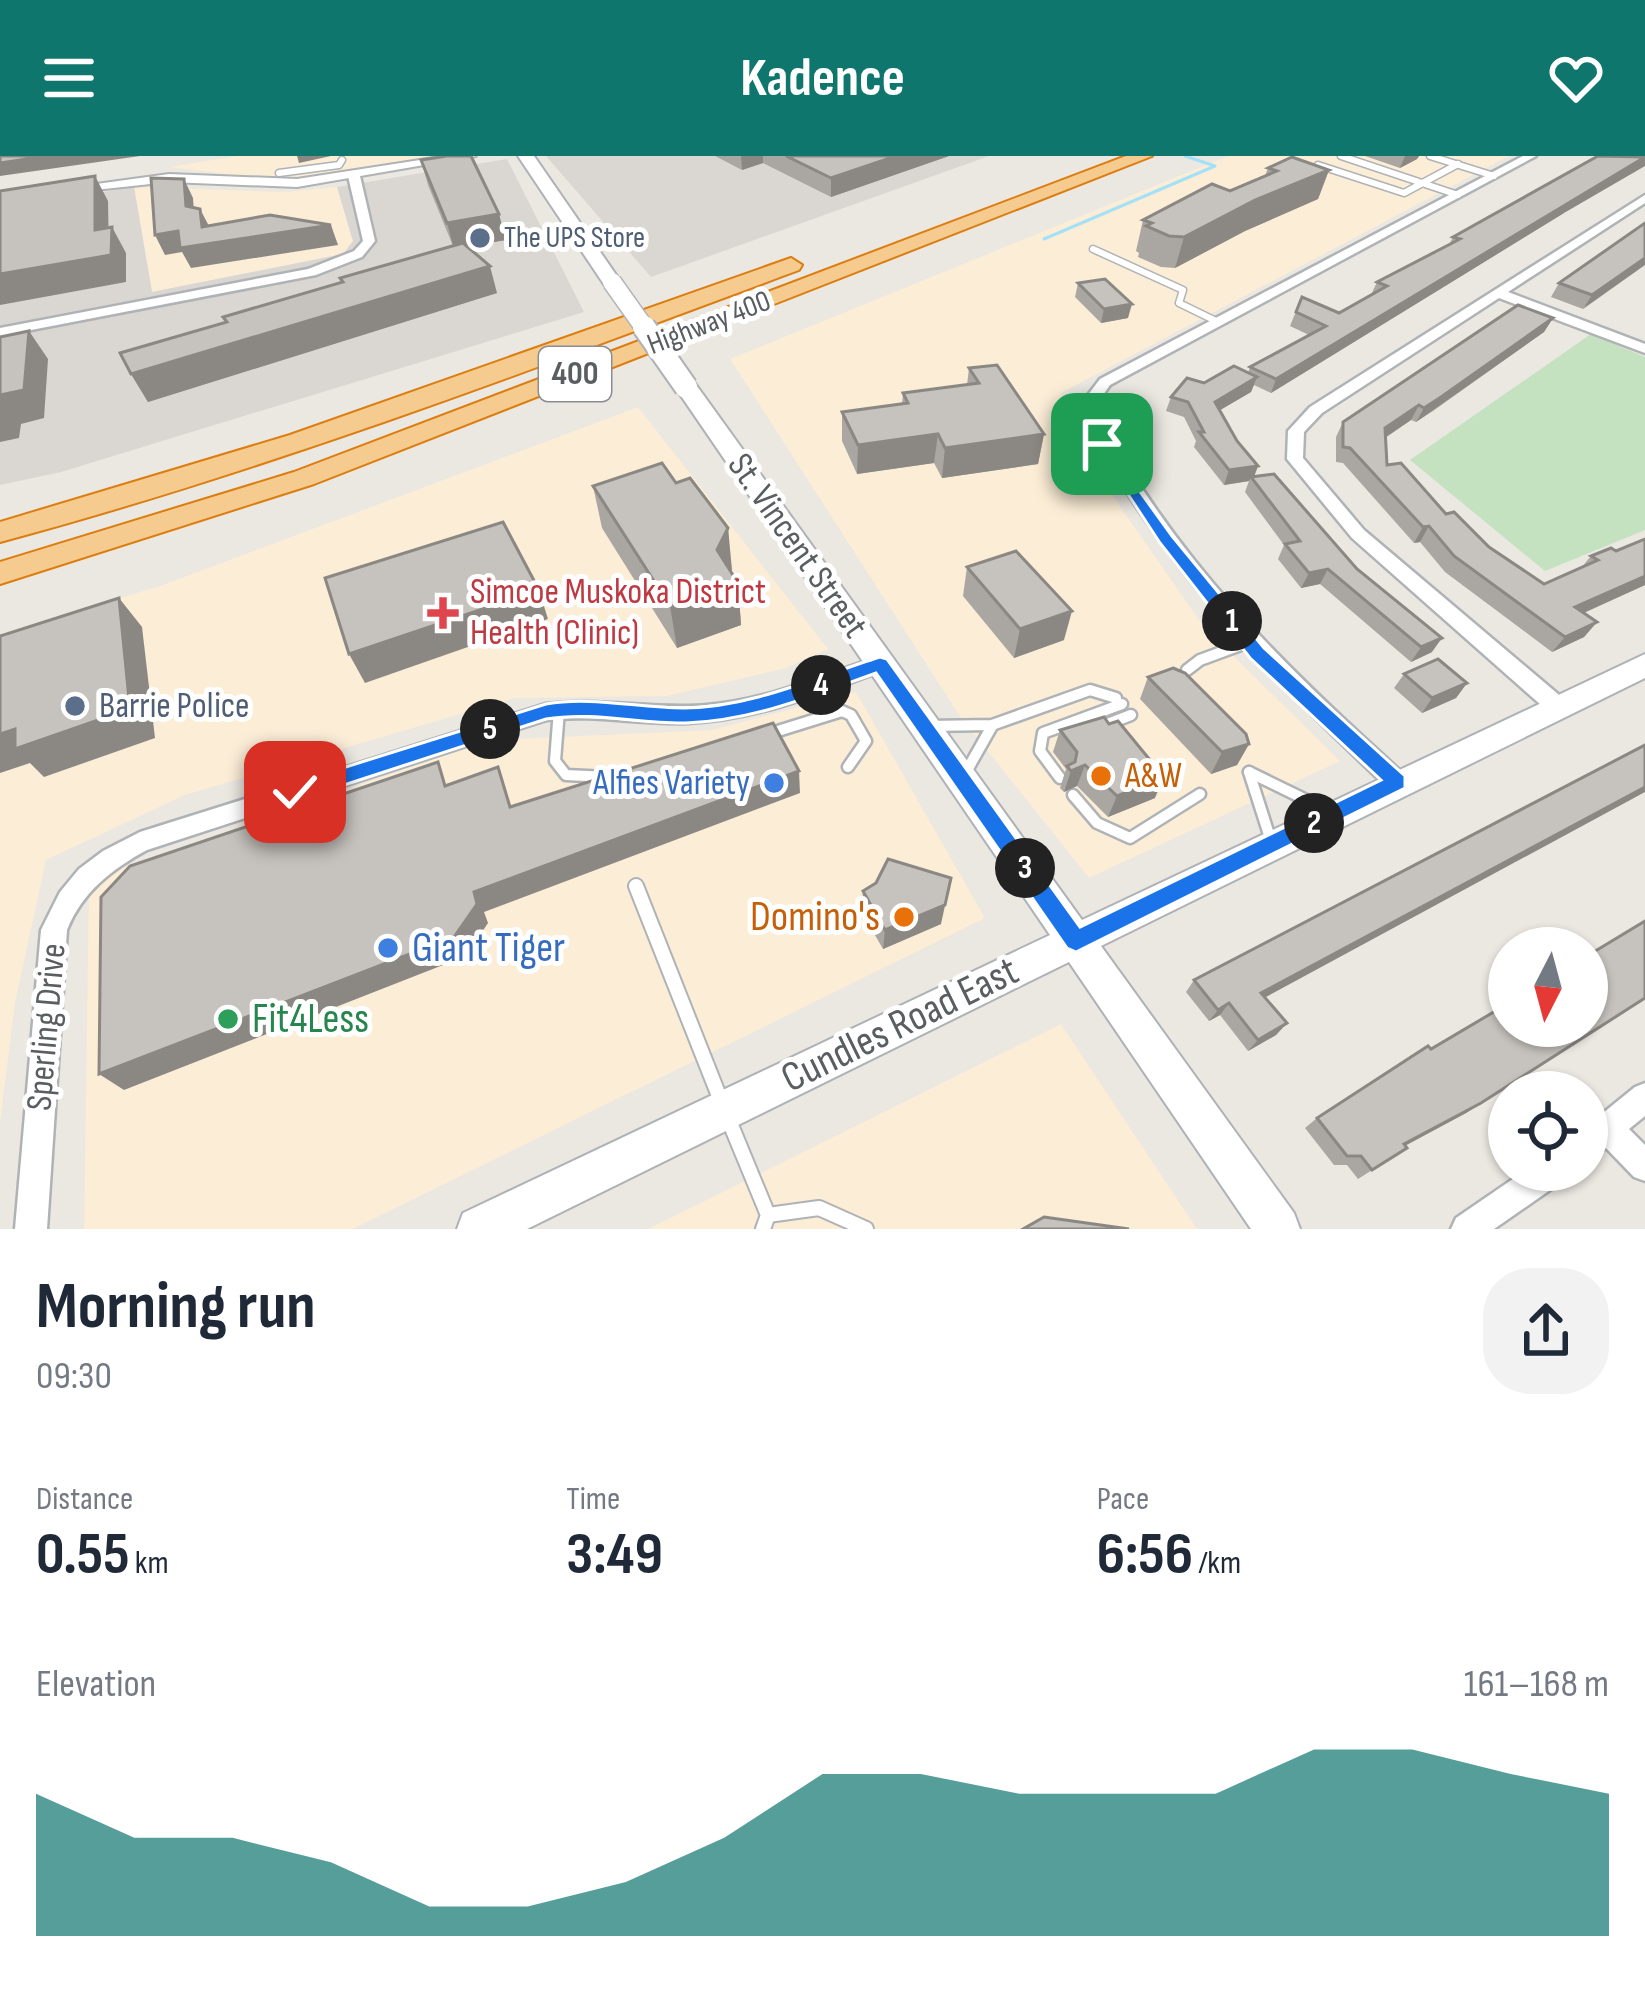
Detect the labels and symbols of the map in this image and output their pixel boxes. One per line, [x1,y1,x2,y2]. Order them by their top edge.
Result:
place label: The UPS Store [504,220,645,256]
marker: The UPS Store [467,225,493,251]
street label: Highway 400 [642,283,776,363]
road number: 400 [539,347,611,401]
pin [1051,393,1153,495]
street label: St. Vincent Street [718,446,876,646]
place label: Simcoe Muskoka District Health (Clinic) [470,571,766,655]
pin: 1 [1202,591,1262,651]
marker: Simcoe Muskoka District Health (Clinic) [427,597,459,629]
pin: 4 [791,655,851,715]
place label: Barrie Police [99,685,250,728]
marker: Barrie Police [62,693,88,719]
pin: 5 [460,699,520,759]
pin [244,741,346,843]
place label: A&W [1124,755,1182,798]
place label: Alfies Variety [592,762,750,805]
marker: A&W [1088,763,1114,789]
marker: Alfies Variety [761,770,787,796]
pin: 2 [1284,793,1344,853]
pin: 3 [995,838,1055,898]
place label: Domino's [750,892,880,943]
marker: Domino's [891,904,917,930]
place label: Giant Tiger [412,923,565,974]
north arrow [1488,927,1608,1047]
marker: Giant Tiger [375,935,401,961]
street label: Sperling Drive [18,942,76,1112]
street label: Cundles Road East [773,946,1027,1104]
place label: Fit4Less [252,994,369,1045]
marker: Fit4Less [215,1006,241,1032]

